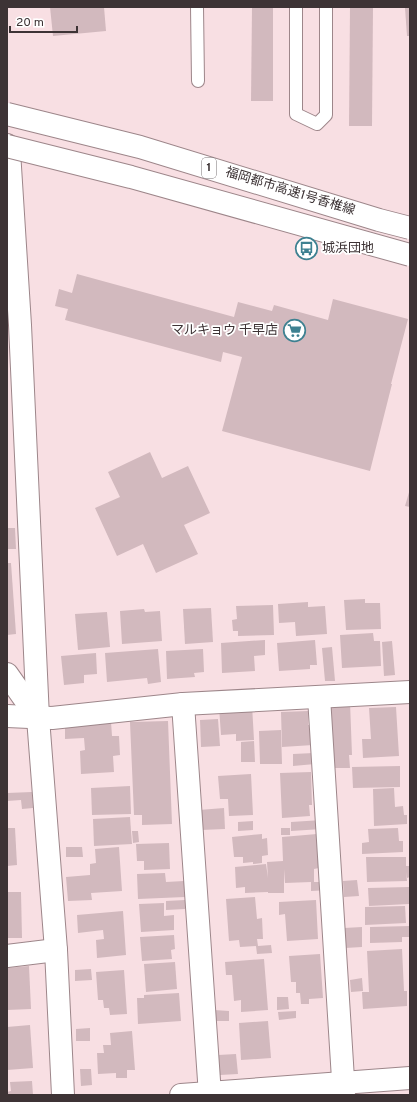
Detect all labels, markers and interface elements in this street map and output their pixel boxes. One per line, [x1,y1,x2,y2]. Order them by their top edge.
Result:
scale bar [10,8,77,34]
text: 20 m [16,15,44,31]
road number: 1 [202,158,216,178]
street label: 福岡都市高速1号香椎線 [223,164,357,219]
bus stop icon: 城浜団地 [293,236,319,262]
place label: 城浜団地 [322,241,374,257]
supermarket icon: マルキョウ 千早店 [281,318,307,344]
place label: マルキョウ 千早店 [171,323,278,339]

